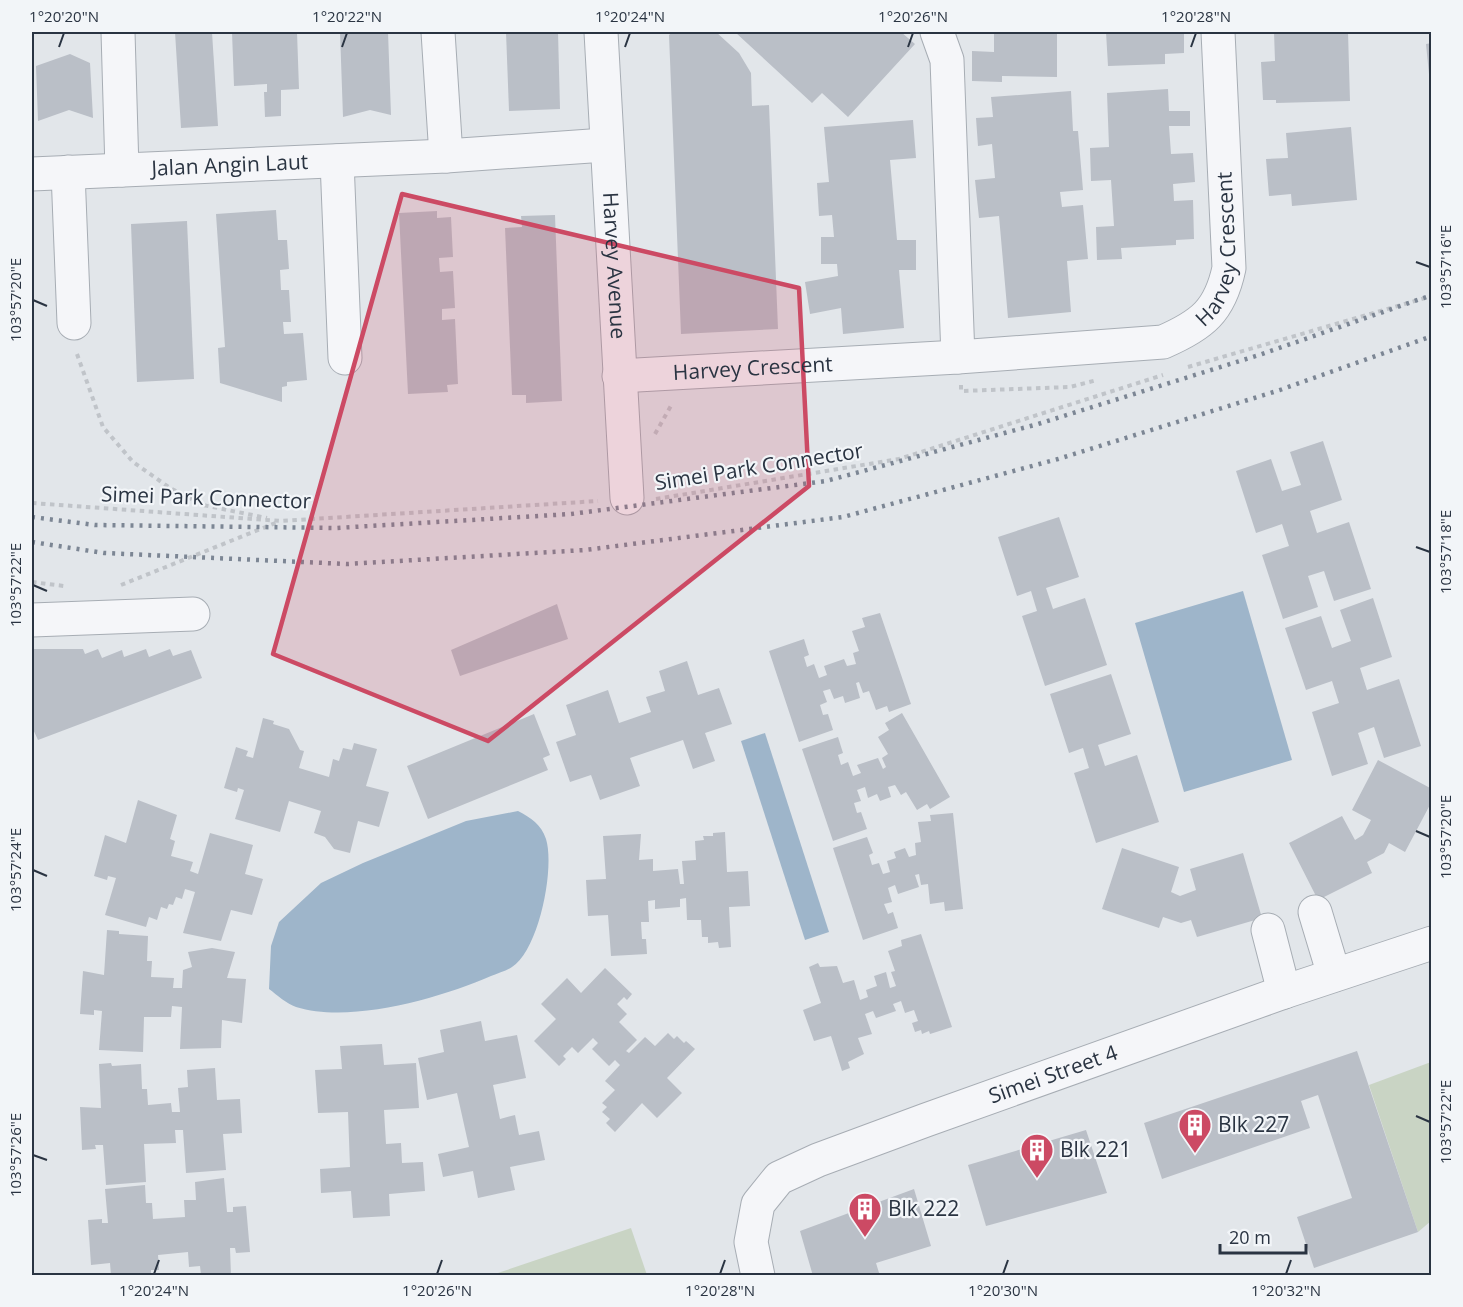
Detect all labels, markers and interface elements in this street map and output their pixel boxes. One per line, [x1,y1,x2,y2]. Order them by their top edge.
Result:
text: 1°20'20"N [29,6,99,26]
text: 1°20'22"N [312,6,382,26]
text: 1°20'24"N [595,6,665,26]
text: 1°20'26"N [878,6,948,26]
text: 1°20'28"N [1161,6,1231,26]
street label: Jalan Angin Laut [149,147,309,182]
street label: Harvey Crescent [1189,171,1243,332]
street label: Harvey Avenue [597,191,633,340]
text: 103°57'16"E [1435,225,1455,309]
text: 103°57'20"E [5,258,25,342]
street label: Harvey Crescent [672,349,833,386]
street label: Simei Park Connector [653,436,865,496]
street label: Simei Park Connector [100,479,312,515]
text: 103°57'18"E [1435,510,1455,594]
text: 103°57'22"E [5,543,25,627]
text: 103°57'20"E [1435,795,1455,879]
text: 103°57'24"E [5,828,25,912]
street label: Simei Street 4 [985,1038,1121,1109]
text: 103°57'22"E [1435,1080,1455,1164]
building icon: Blk 227 [1177,1107,1213,1154]
place label: Blk 227 [1218,1110,1289,1138]
text: 103°57'26"E [5,1113,25,1197]
building icon: Blk 221 [1019,1132,1055,1179]
place label: Blk 221 [1060,1135,1131,1163]
building icon: Blk 222 [847,1191,883,1238]
place label: Blk 222 [888,1194,959,1222]
scale bar [1220,1217,1306,1255]
text: 20 m [1229,1225,1271,1249]
text: 1°20'24"N [119,1280,189,1300]
text: 1°20'26"N [402,1280,472,1300]
text: 1°20'28"N [685,1280,755,1300]
text: 1°20'30"N [968,1280,1038,1300]
text: 1°20'32"N [1251,1280,1321,1300]

